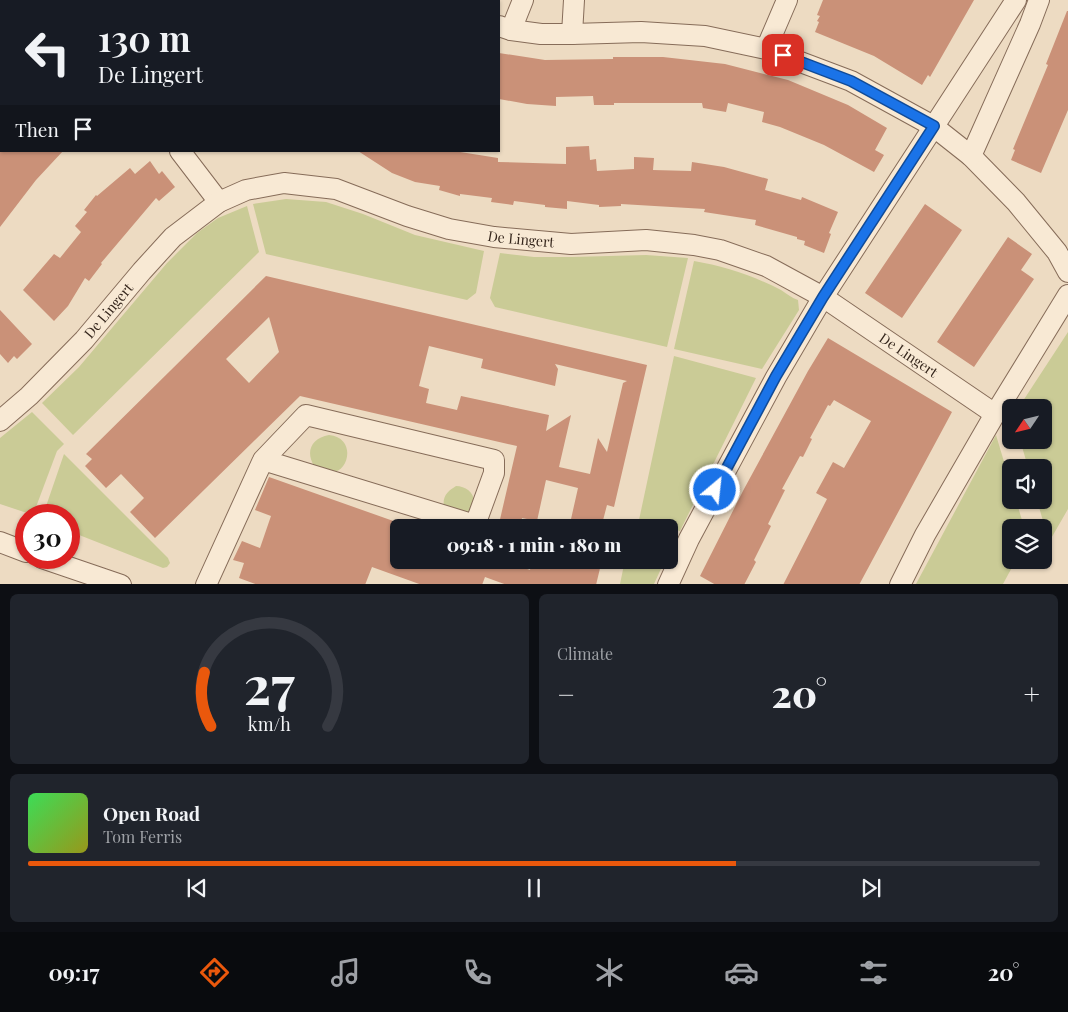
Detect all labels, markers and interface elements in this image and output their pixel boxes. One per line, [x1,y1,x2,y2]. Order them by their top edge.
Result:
text: 130 m [98,14,191,61]
icon: left [15,20,80,85]
pin [762,34,804,76]
icon: arrive [769,41,797,69]
text: De Lingert [98,59,203,89]
icon: arrive [69,115,97,143]
text: Then [15,116,59,142]
street label: De Lingert [486,226,556,252]
street label: De Lingert [79,278,138,342]
street label: De Lingert [876,328,943,382]
north arrow [1002,399,1052,449]
map controls [1002,399,1052,569]
button: sound [1002,459,1052,509]
position arrow [688,463,740,515]
speed limit sign: 30 [15,504,80,569]
button: layers [1002,519,1052,569]
text: 09:18 · 1 min · 180 m [447,531,621,557]
text: Climate [557,643,613,664]
text: 27 [244,649,295,718]
text: 20° [772,667,827,718]
text: − [557,675,575,712]
text: + [1024,675,1040,712]
text: km/h [248,712,291,735]
text: Open Road [103,800,200,826]
text: Tom Ferris [103,826,182,847]
icon: previous [183,874,211,902]
icon: pause [520,874,548,902]
icon: next [857,874,885,902]
icon: directions [197,955,232,990]
icon: music [328,955,363,990]
icon: phone [460,955,495,990]
icon: climate [592,955,627,990]
icon: car [724,955,759,990]
icon: filters [856,955,891,990]
text: 09:17 [48,957,100,987]
text: 20° [988,957,1019,987]

